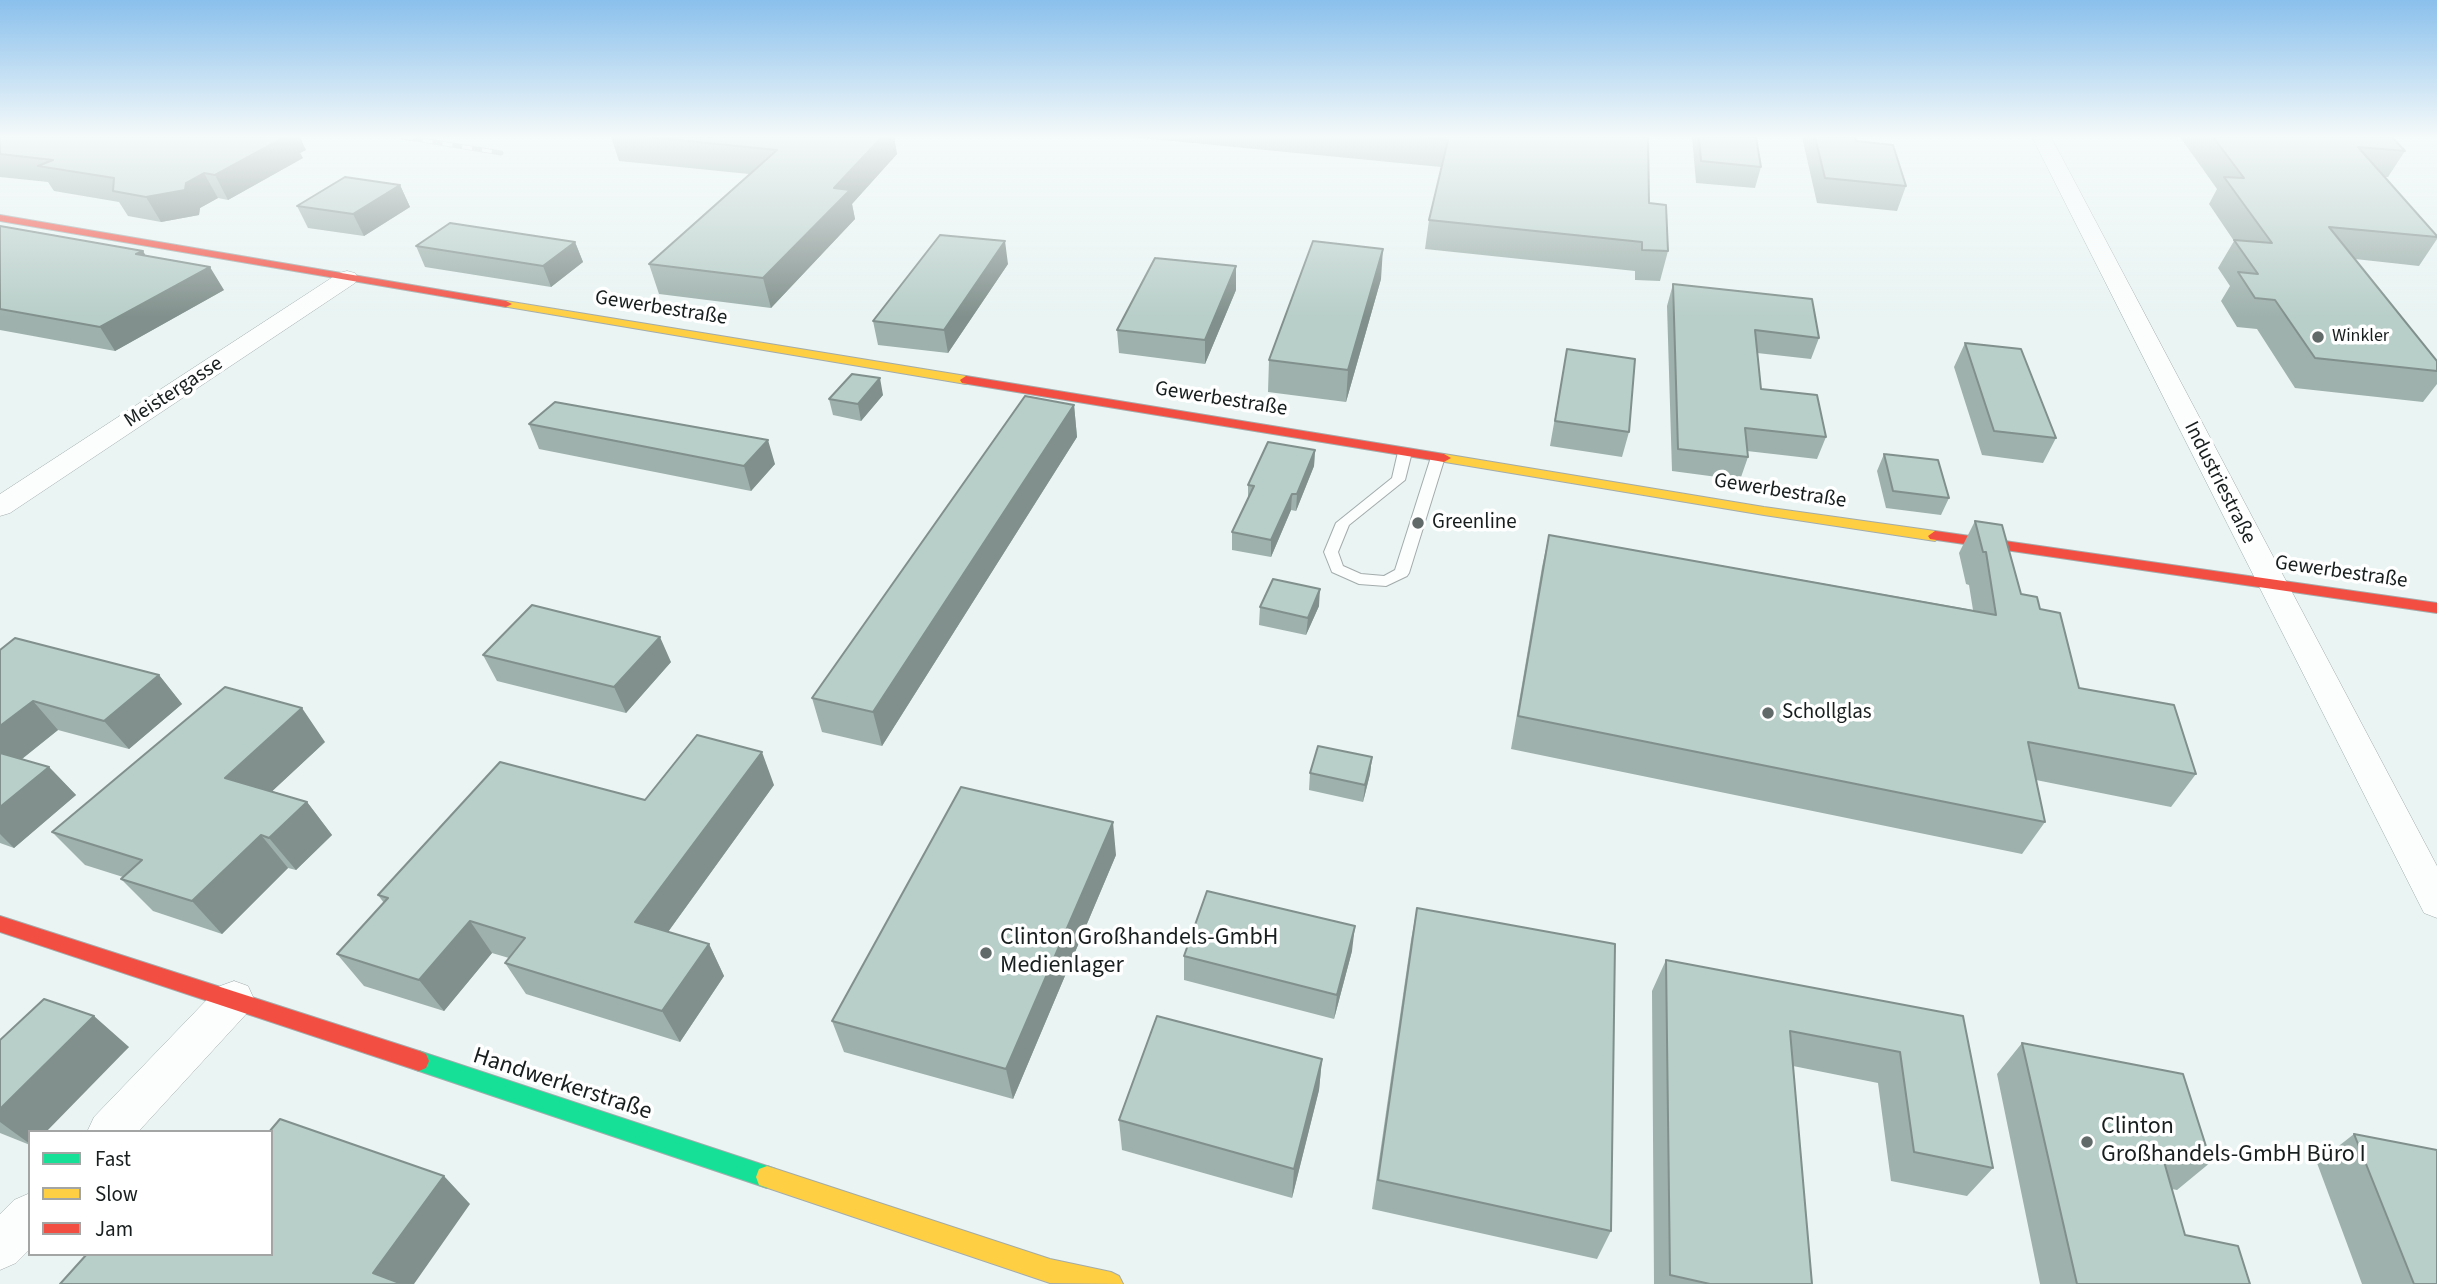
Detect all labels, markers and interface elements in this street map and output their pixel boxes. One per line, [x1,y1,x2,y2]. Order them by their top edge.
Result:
street label: Gewerbestraße [593,286,729,332]
place label: Winkler [2332,326,2389,348]
marker: Winkler [2310,329,2326,345]
street label: Meistergasse [120,352,228,434]
street label: Gewerbestraße [1153,377,1289,423]
street label: Industriestraße [2177,418,2261,548]
street label: Gewerbestraße [1712,469,1848,515]
place label: Greenline [1432,510,1517,536]
marker: Greenline [1410,515,1426,531]
street label: Gewerbestraße [2273,551,2409,595]
place label: Schollglas [1782,700,1872,726]
marker: Schollglas [1760,705,1776,721]
place label: Clinton Großhandels-GmbH Medienlager [1000,925,1278,981]
marker: Clinton Großhandels-GmbH Medienlager [978,945,994,961]
street label: Handwerkerstraße [469,1042,655,1128]
place label: Clinton Großhandels-GmbH Büro I [2101,1114,2366,1170]
legend [28,1130,273,1256]
marker: Clinton Großhandels-GmbH Büro I [2079,1134,2095,1150]
text: Fast [95,1144,131,1174]
text: Slow [95,1179,138,1209]
text: Jam [95,1214,133,1244]

